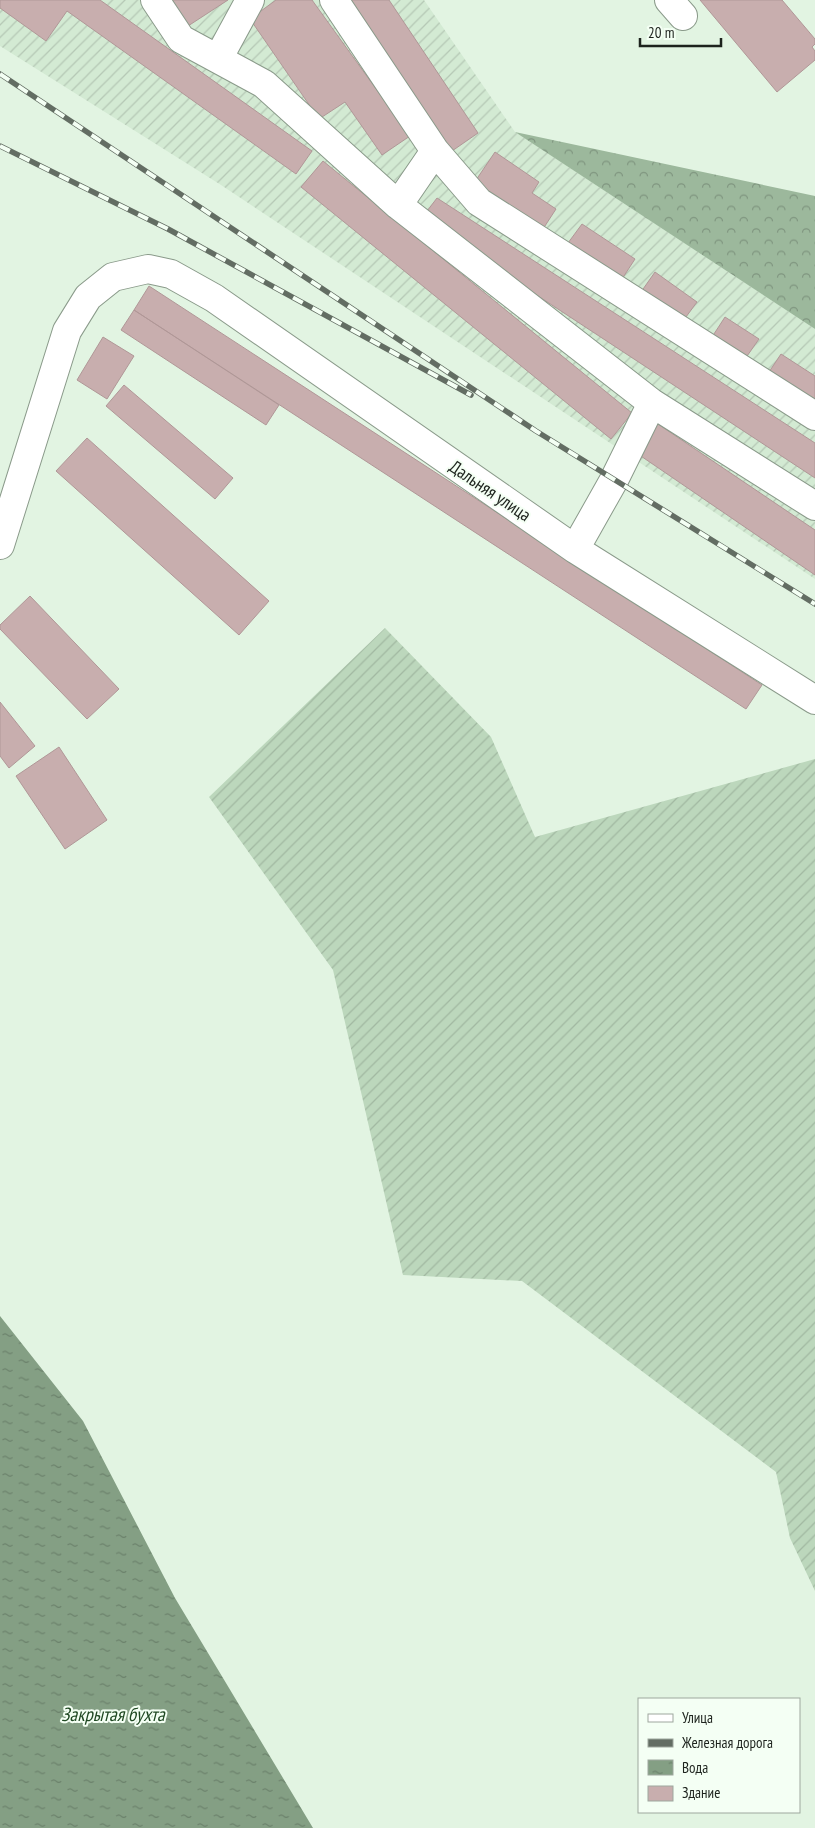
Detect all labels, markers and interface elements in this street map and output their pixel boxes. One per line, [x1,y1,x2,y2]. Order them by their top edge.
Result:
scale bar [640,15,721,47]
text: 20 m [648,23,674,42]
street label: Дальняя улица [445,455,535,526]
legend [638,1698,800,1813]
water label: Закрытая бухта [61,1702,166,1726]
text: Улица [682,1708,713,1727]
text: Железная дорога [681,1733,773,1752]
text: Вода [682,1758,708,1777]
text: Здание [682,1783,720,1802]

